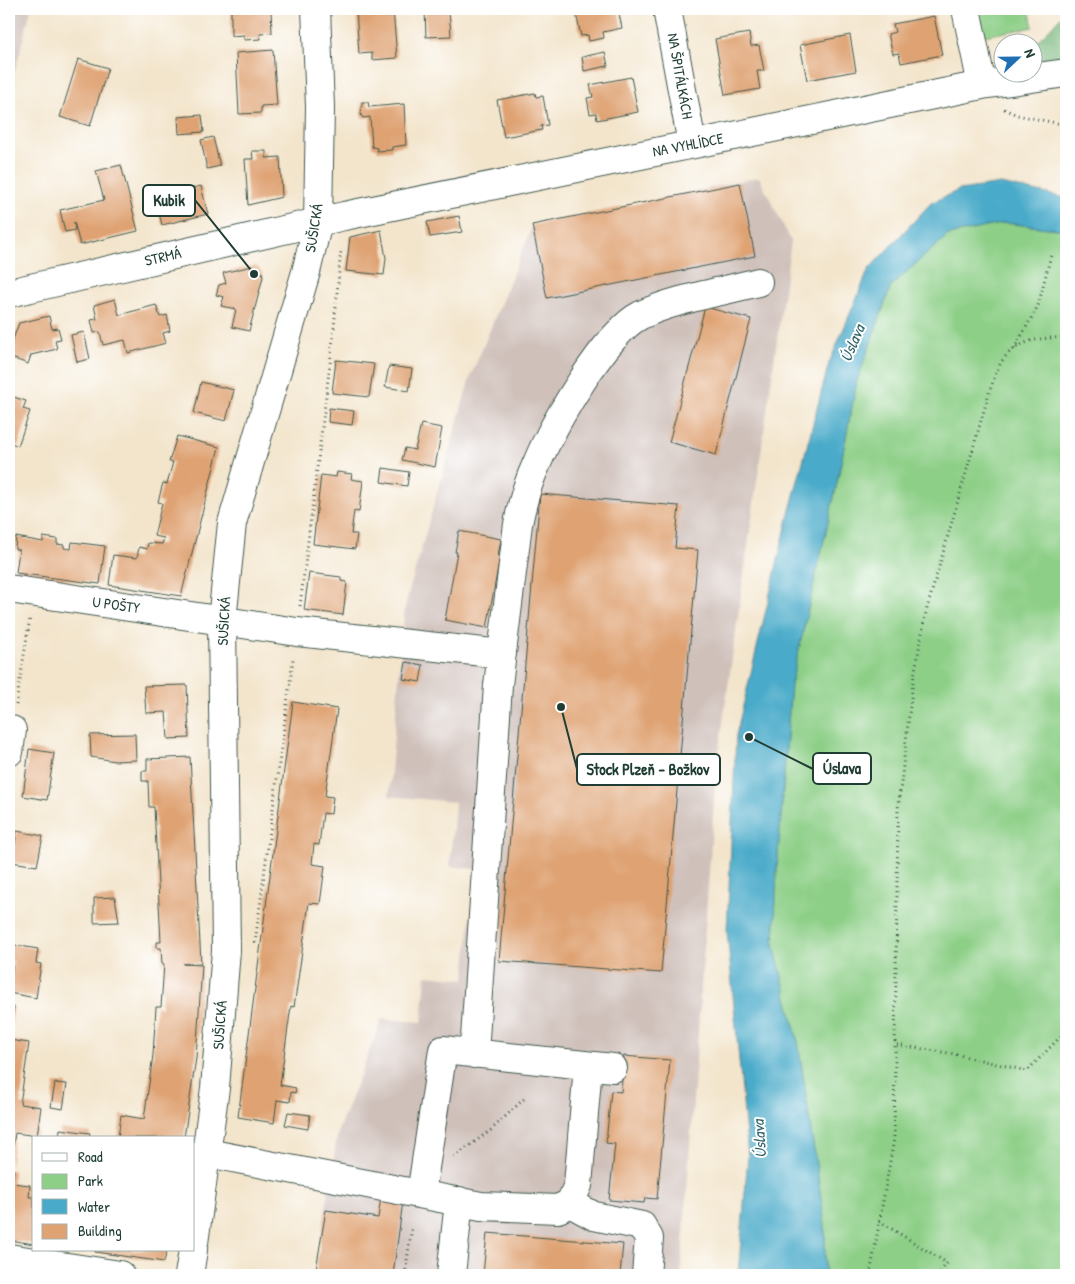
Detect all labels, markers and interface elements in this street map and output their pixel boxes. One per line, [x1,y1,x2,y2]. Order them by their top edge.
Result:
street label: NA ŠPITÁLKÁCH [663,31,698,120]
north arrow [992,32,1042,82]
text: N [1020,46,1041,60]
street label: NA VYHLÍDCE [651,127,726,162]
callout: Kubik [143,185,195,216]
text: Kubik [153,189,185,211]
street label: SUŠICKÁ [299,201,328,254]
street label: STRMÁ [143,242,184,271]
water label: Úslava [834,320,870,365]
street label: U POŠTY [91,591,142,618]
street label: SUŠICKÁ [212,595,235,646]
callout: Úslava [813,753,871,784]
callout: Stock Plzeň - Božkov [577,754,720,785]
text: Úslava [823,757,862,779]
text: Stock Plzeň - Božkov [587,758,710,780]
street label: SUŠICKÁ [207,999,232,1050]
water label: Úslava [747,1117,771,1159]
legend [32,1136,195,1252]
text: Road [78,1146,103,1167]
text: Park [78,1170,103,1191]
text: Water [78,1196,110,1217]
text: Building [78,1220,122,1241]

